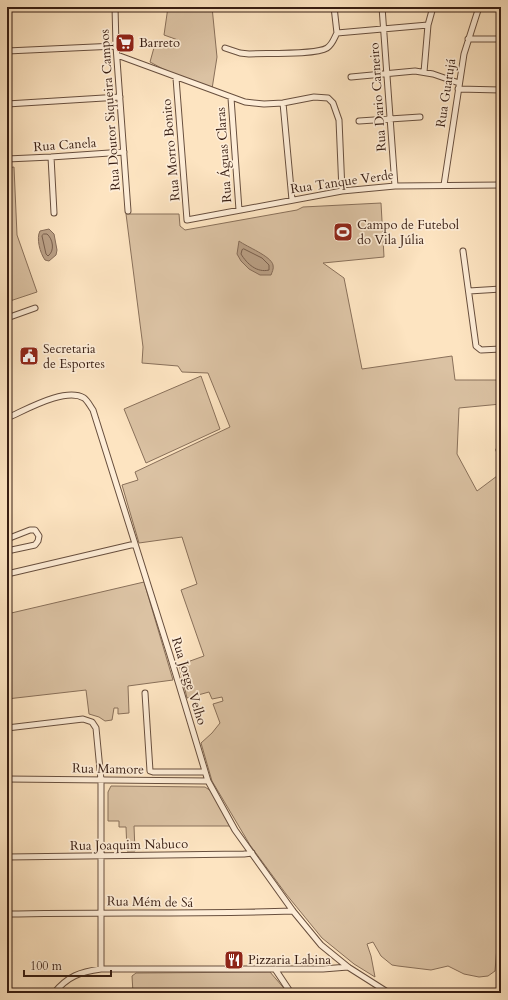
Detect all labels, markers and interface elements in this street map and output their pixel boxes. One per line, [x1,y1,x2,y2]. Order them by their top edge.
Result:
street label: Rua Doutor Siqueira Campos [95,29,125,191]
supermarket icon: Barreto [114,32,136,54]
place label: Barreto [139,34,180,52]
street label: Rua Dario Carneiro [365,42,391,152]
street label: Rua Guarujá [432,57,460,129]
street label: Rua Morro Bonito [158,98,184,202]
street label: Rua Águas Claras [212,107,236,203]
street label: Rua Canela [33,134,97,156]
street label: Rua Tanque Verde [289,166,395,198]
place label: Campo de Futebol do Vila Júlia [357,216,460,249]
sports icon: Campo de Futebol do Vila Júlia [332,221,354,243]
place label: Secretaria de Esportes [43,340,105,373]
public building icon: Secretaria de Esportes [18,345,40,367]
street label: Rua Jorge Velho [167,635,211,727]
street label: Rua Mamore [72,759,144,779]
street label: Rua Joaquim Nabuco [70,835,188,855]
street label: Rua Mém de Sá [107,892,194,912]
restaurant icon: Pizzaria Labina [223,949,245,971]
place label: Pizzaria Labina [248,951,332,969]
scale bar [24,952,111,978]
text: 100 m [30,958,63,974]

